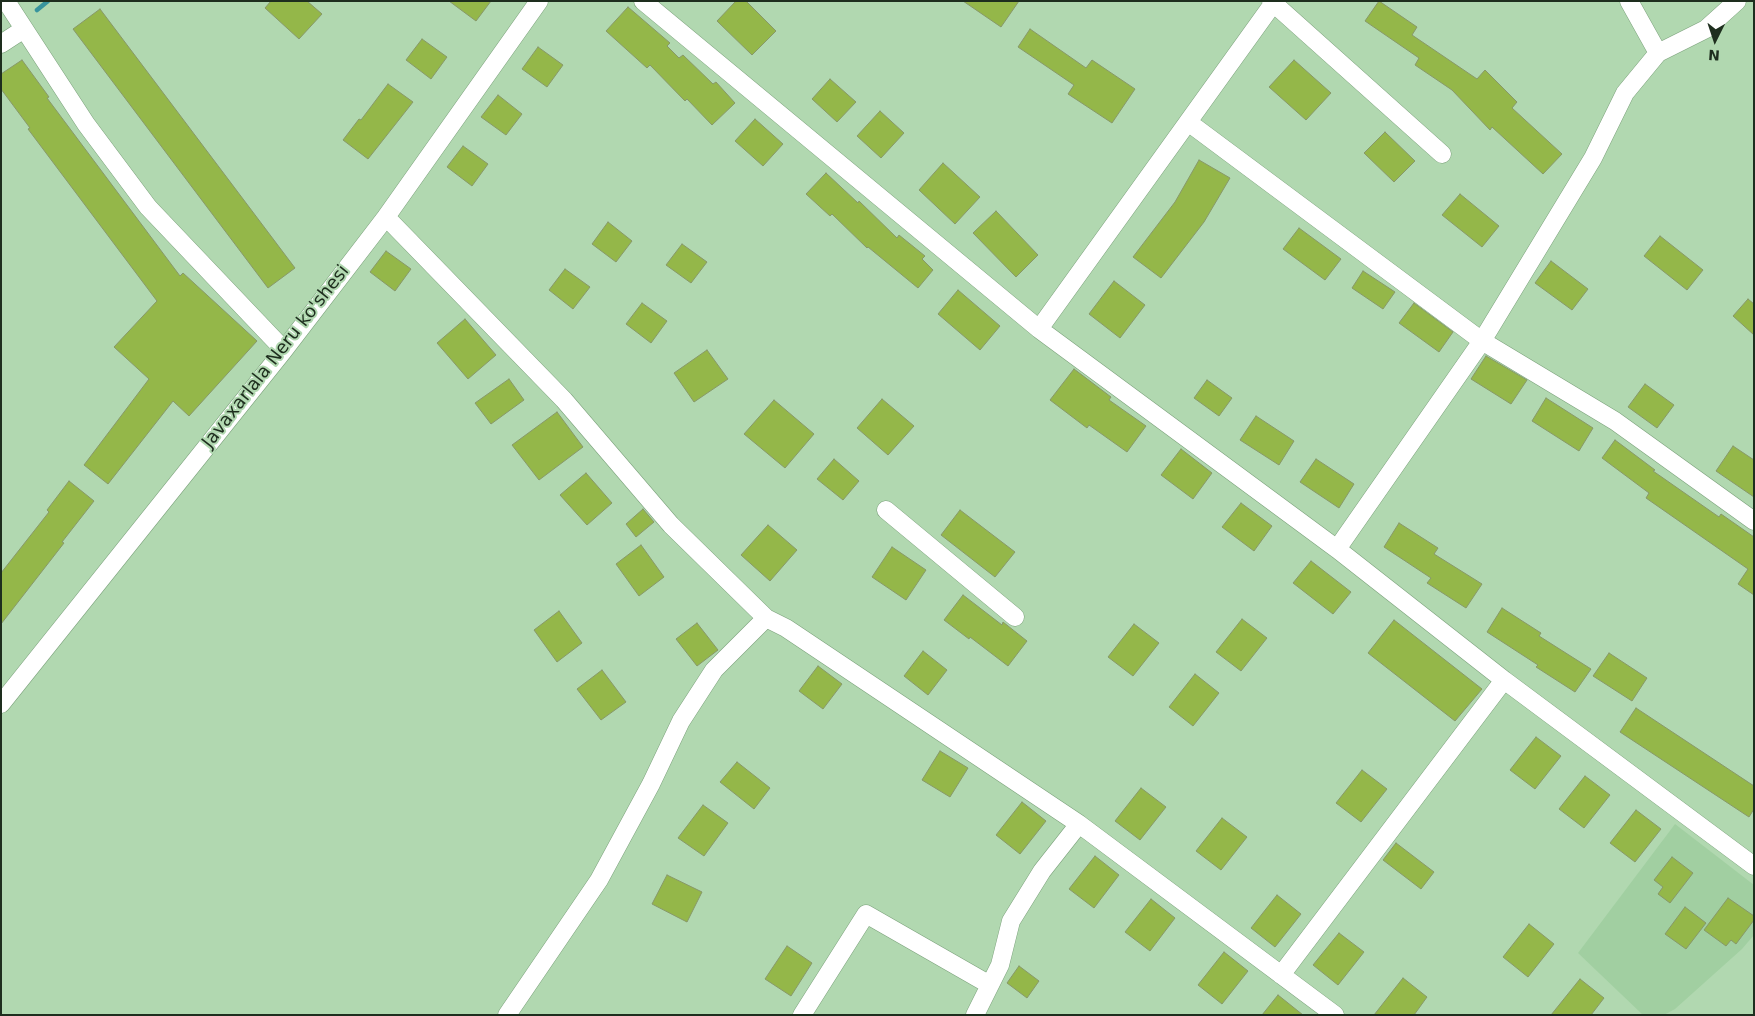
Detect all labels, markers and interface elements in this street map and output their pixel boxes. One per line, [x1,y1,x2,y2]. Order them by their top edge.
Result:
north arrow [1690,15,1740,65]
text: N [1708,47,1720,63]
street label: Javaxarlala Neru ko'shesi [198,261,354,453]

